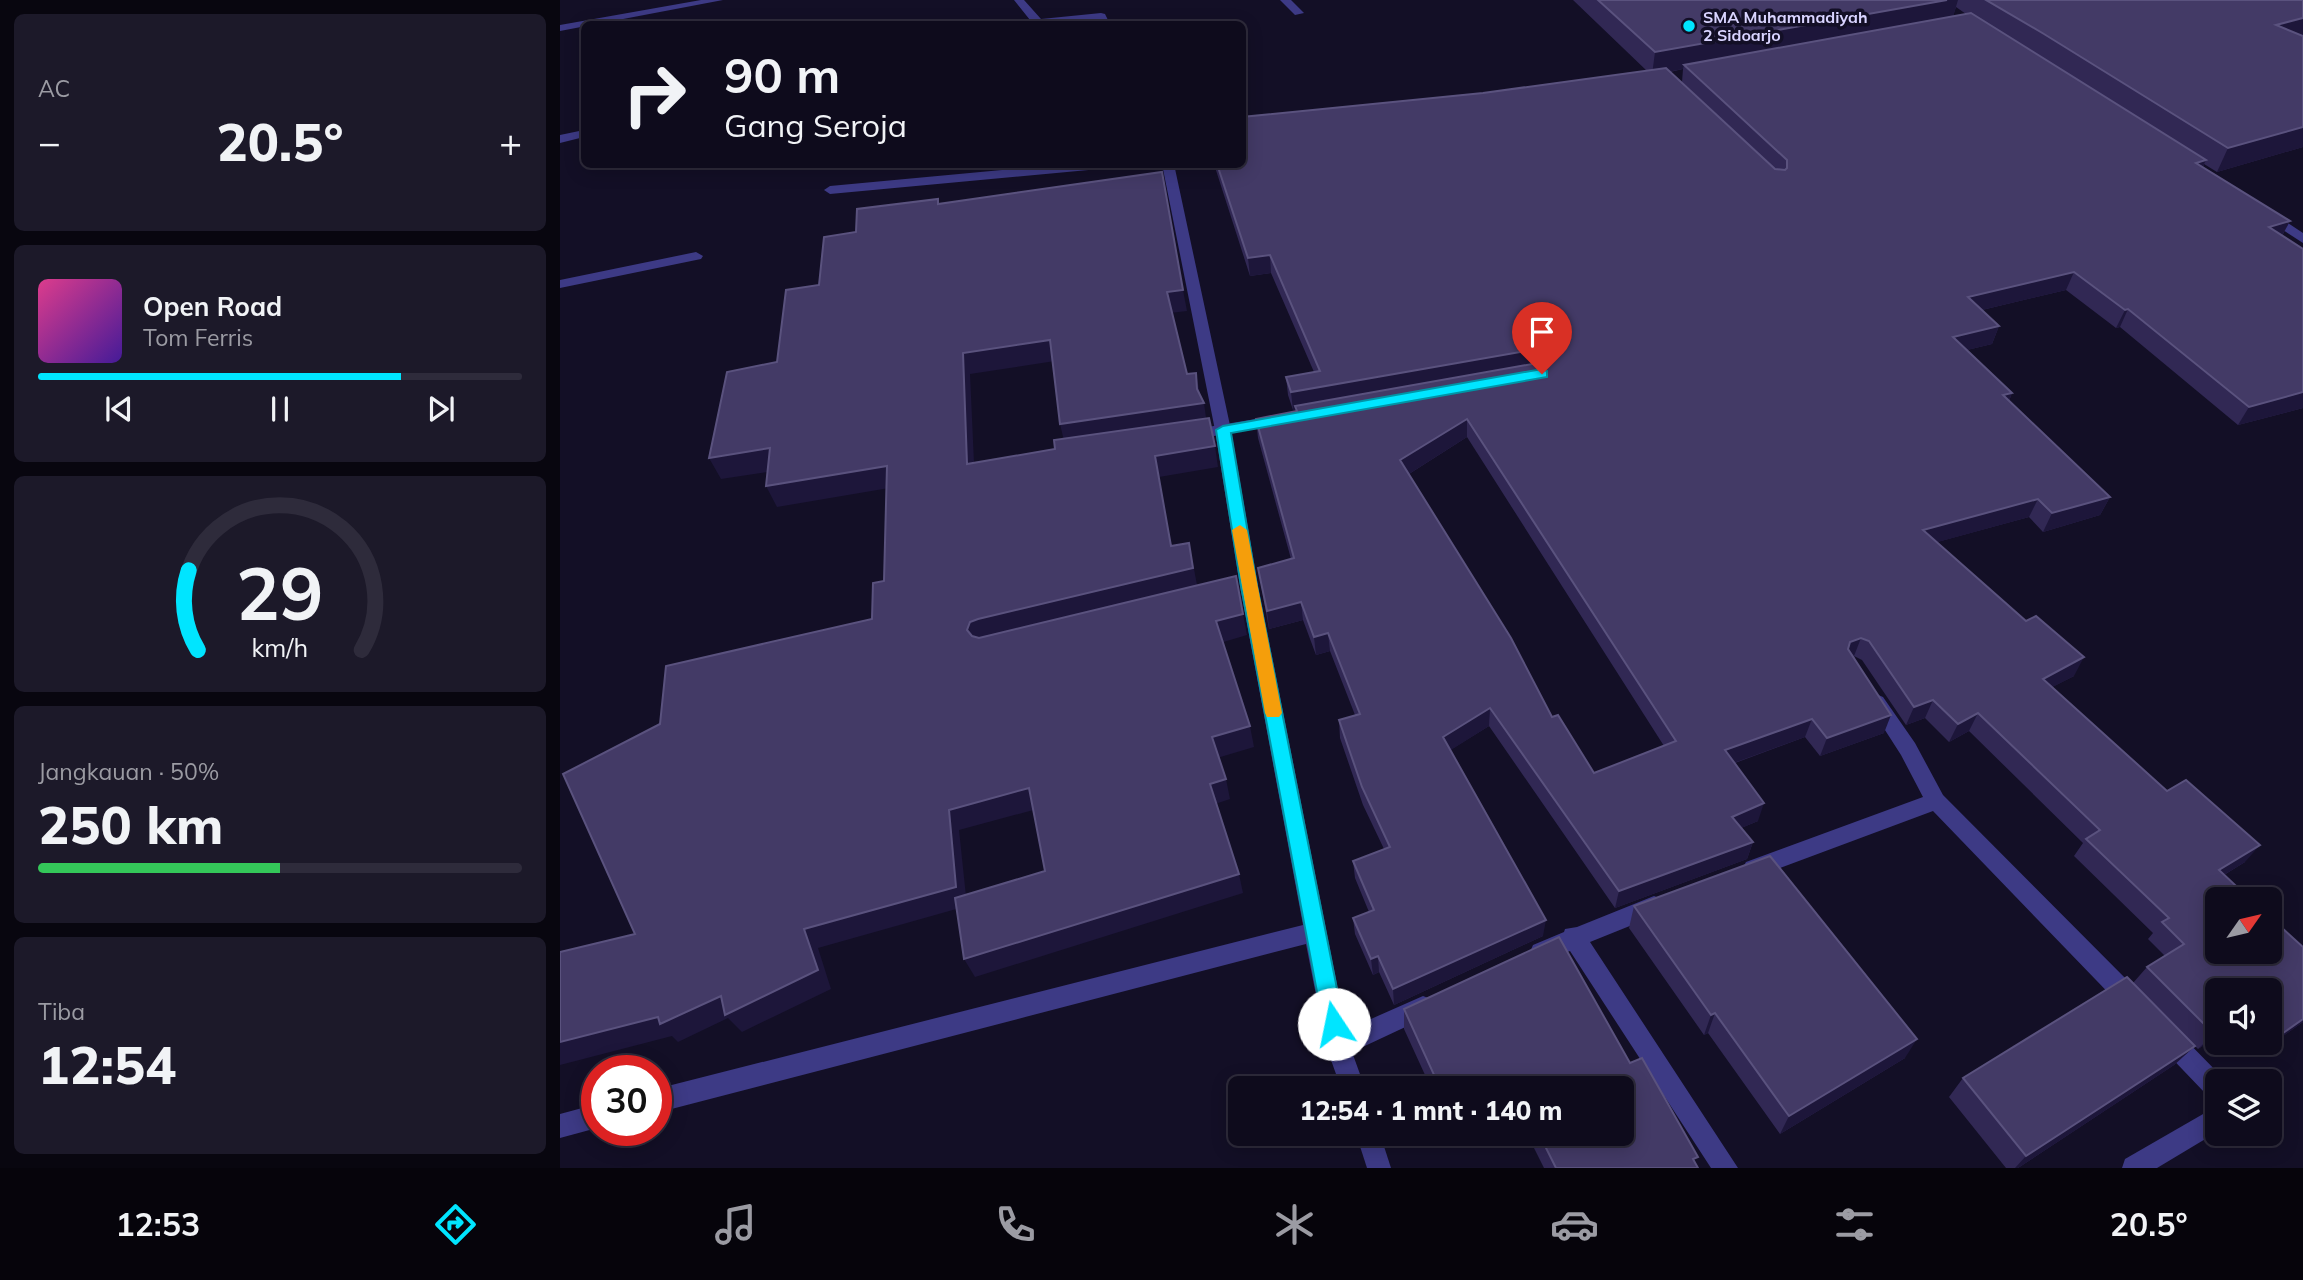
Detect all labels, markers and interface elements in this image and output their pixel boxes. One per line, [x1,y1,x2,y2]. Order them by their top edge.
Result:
place label: SMA Muhammadiyah 2 Sidoarjo [1703,7,1868,45]
marker: SMA Muhammadiyah 2 Sidoarjo [1681,18,1697,34]
text: 90 m [724,44,840,105]
icon: right [609,49,700,140]
text: AC [38,74,70,103]
text: Gang Seroja [724,105,907,145]
text: 20.5° [216,109,344,174]
text: − [38,118,61,166]
text: + [499,118,522,166]
text: Open Road [143,290,282,323]
pin [1512,302,1572,374]
icon: arrive [1523,313,1561,351]
text: Tom Ferris [143,323,253,352]
icon: previous [100,390,138,428]
icon: pause [261,390,299,428]
icon: next [422,390,460,428]
text: 29 [236,547,324,638]
text: km/h [252,632,308,663]
text: Jangkauan · 50% [38,757,219,786]
text: 250 km [38,792,223,857]
north arrow [2205,887,2282,964]
map controls [2205,887,2282,1146]
button: sound [2205,978,2282,1055]
position arrow [1297,987,1371,1061]
text: Tiba [38,997,85,1026]
text: 12:54 [38,1032,176,1097]
speed limit sign: 30 [581,1055,672,1146]
button: layers [2205,1069,2282,1146]
text: 12:54 · 1 mnt · 140 m [1300,1094,1562,1127]
icon: directions [431,1200,480,1249]
icon: music [711,1200,760,1249]
icon: phone [991,1200,1040,1249]
icon: climate [1270,1200,1319,1249]
icon: car [1550,1200,1599,1249]
icon: filters [1830,1200,1879,1249]
text: 12:53 [115,1204,200,1244]
text: 20.5° [2110,1204,2188,1244]

